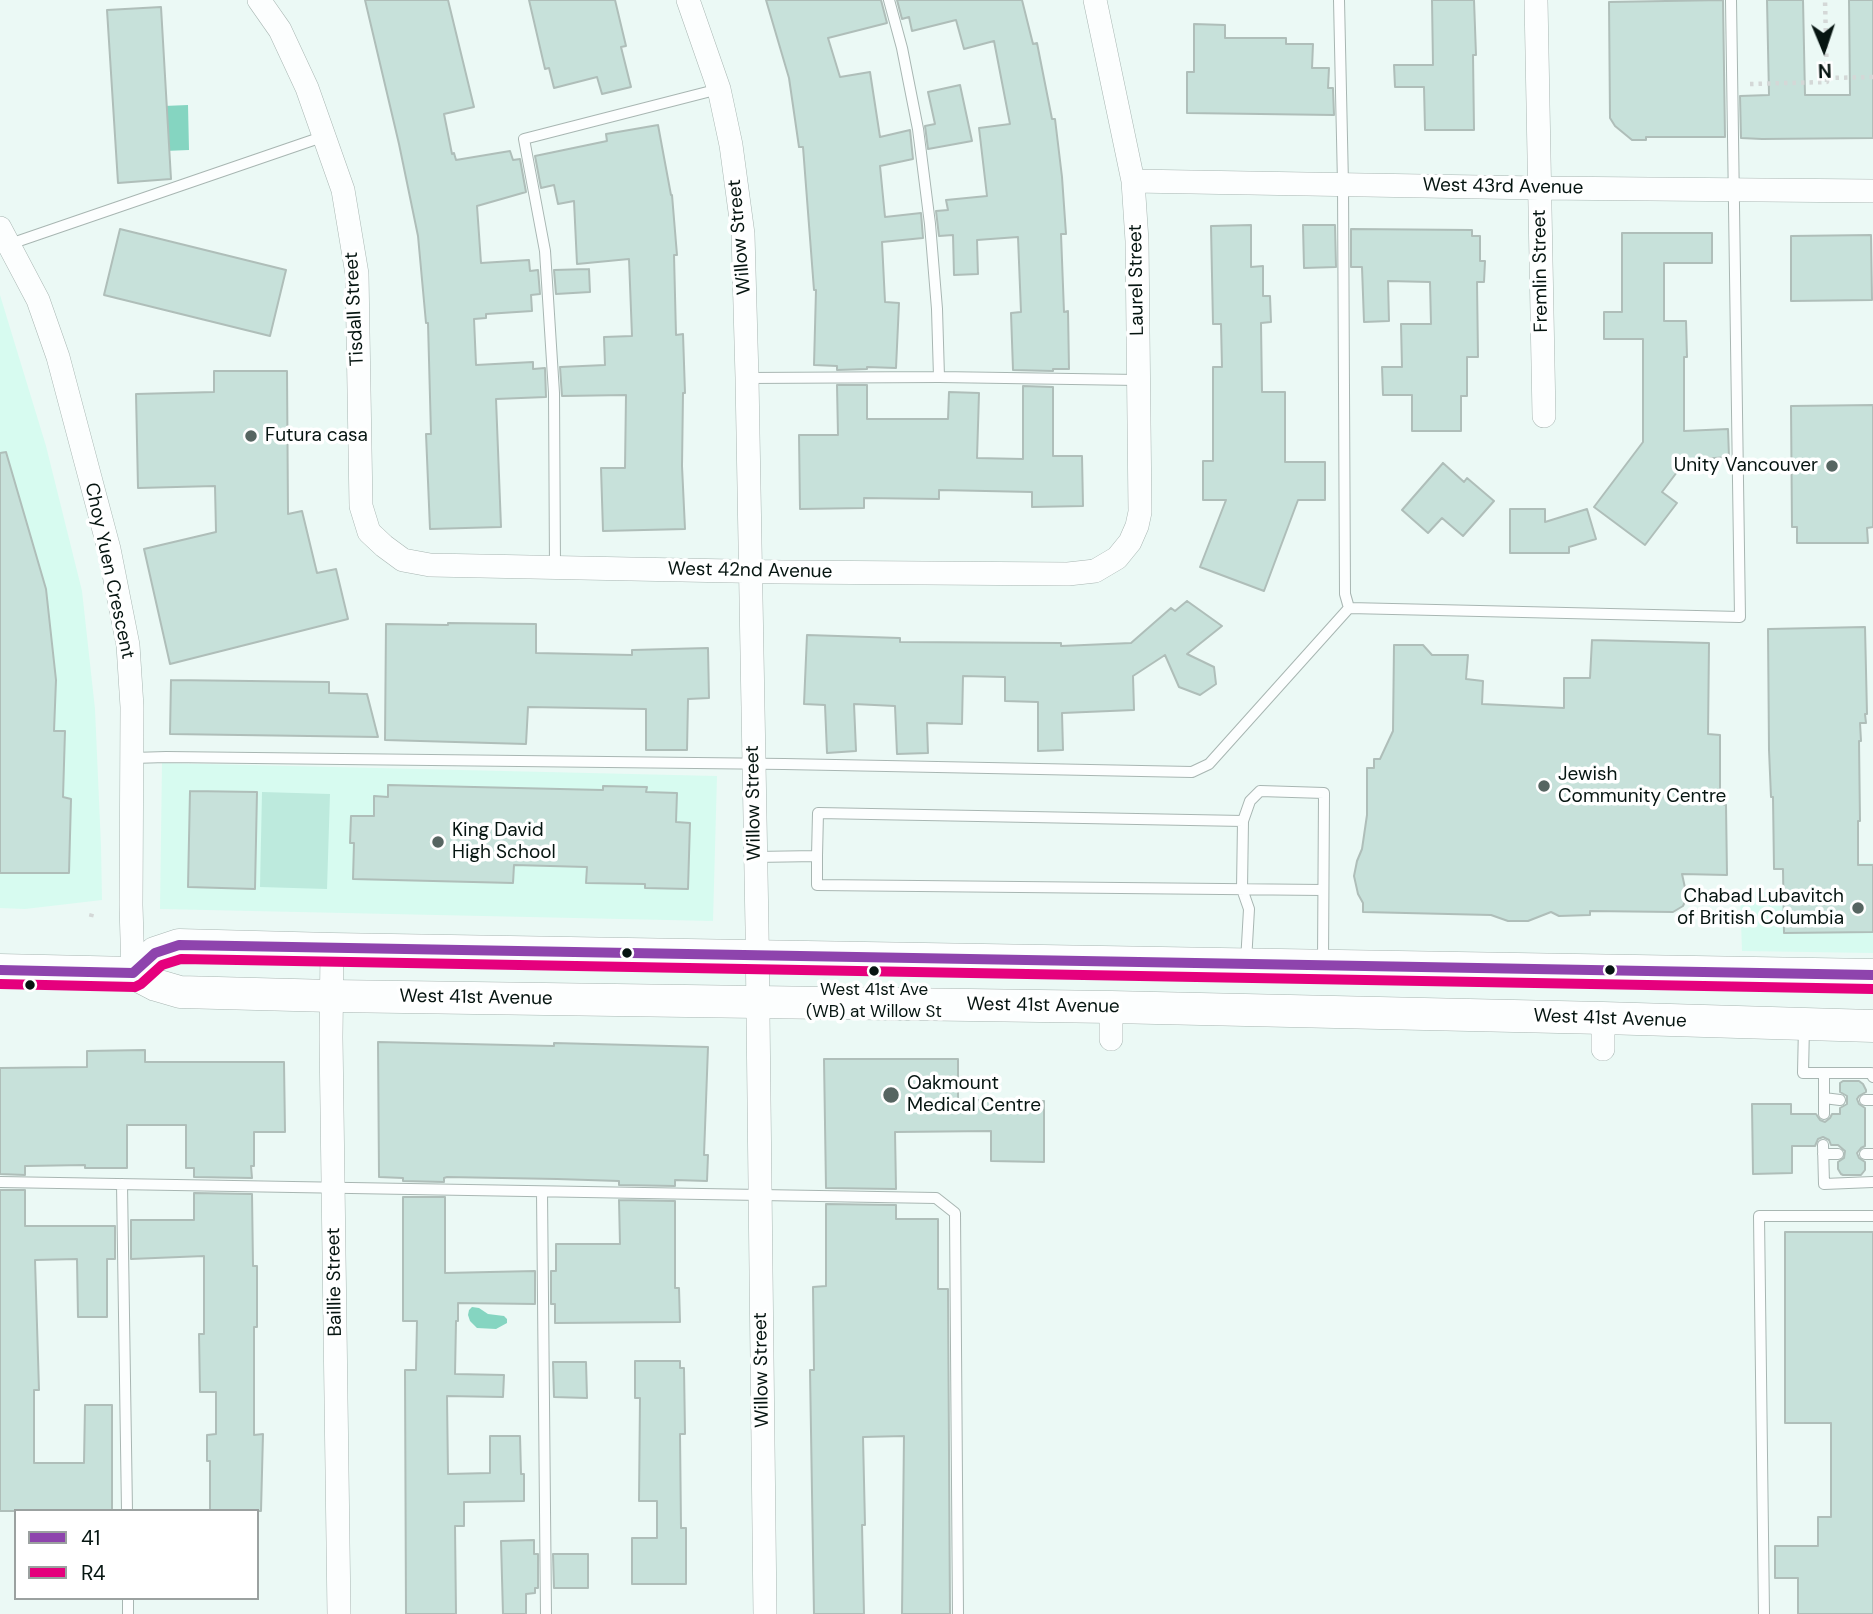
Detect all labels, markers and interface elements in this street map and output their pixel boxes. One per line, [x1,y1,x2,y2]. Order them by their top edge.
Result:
north arrow [1789,14,1859,84]
text: N [1817,58,1832,83]
street label: West 43rd Avenue [1422,174,1584,200]
street label: Willow Street [724,178,756,296]
street label: Fremlin Street [1529,209,1553,333]
street label: Laurel Street [1125,224,1149,336]
street label: Tisdall Street [341,251,369,367]
place label: Futura casa [265,425,368,447]
marker: Futura casa [243,428,259,444]
place label: Unity Vancouver [1674,455,1818,477]
marker: Unity Vancouver [1824,458,1840,474]
street label: Choy Yuen Crescent [79,481,139,661]
street label: West 42nd Avenue [667,558,833,584]
street label: Willow Street [742,745,766,861]
place label: Jewish Community Centre [1558,764,1726,808]
marker: Jewish Community Centre [1536,778,1552,794]
place label: King David High School [452,820,556,864]
marker: King David High School [430,834,446,850]
place label: Chabad Lubavitch of British Columbia [1677,886,1844,930]
marker: Chabad Lubavitch of British Columbia [1850,900,1866,916]
unlabelled marker [620,946,634,960]
unlabelled marker [1603,963,1617,977]
marker: West 41st Ave (WB) at Willow St [867,964,881,978]
unlabelled marker [23,978,37,992]
place label: West 41st Ave (WB) at Willow St [806,981,942,1021]
street label: West 41st Avenue [399,985,553,1011]
street label: West 41st Avenue [966,993,1120,1019]
street label: West 41st Avenue [1533,1005,1687,1033]
place label: Oakmount Medical Centre [907,1073,1041,1117]
marker: Oakmount Medical Centre [881,1085,901,1105]
street label: Baillie Street [323,1227,347,1337]
street label: Willow Street [750,1312,774,1428]
legend [14,1509,259,1600]
text: 41 [81,1524,100,1552]
text: R4 [81,1559,106,1587]

